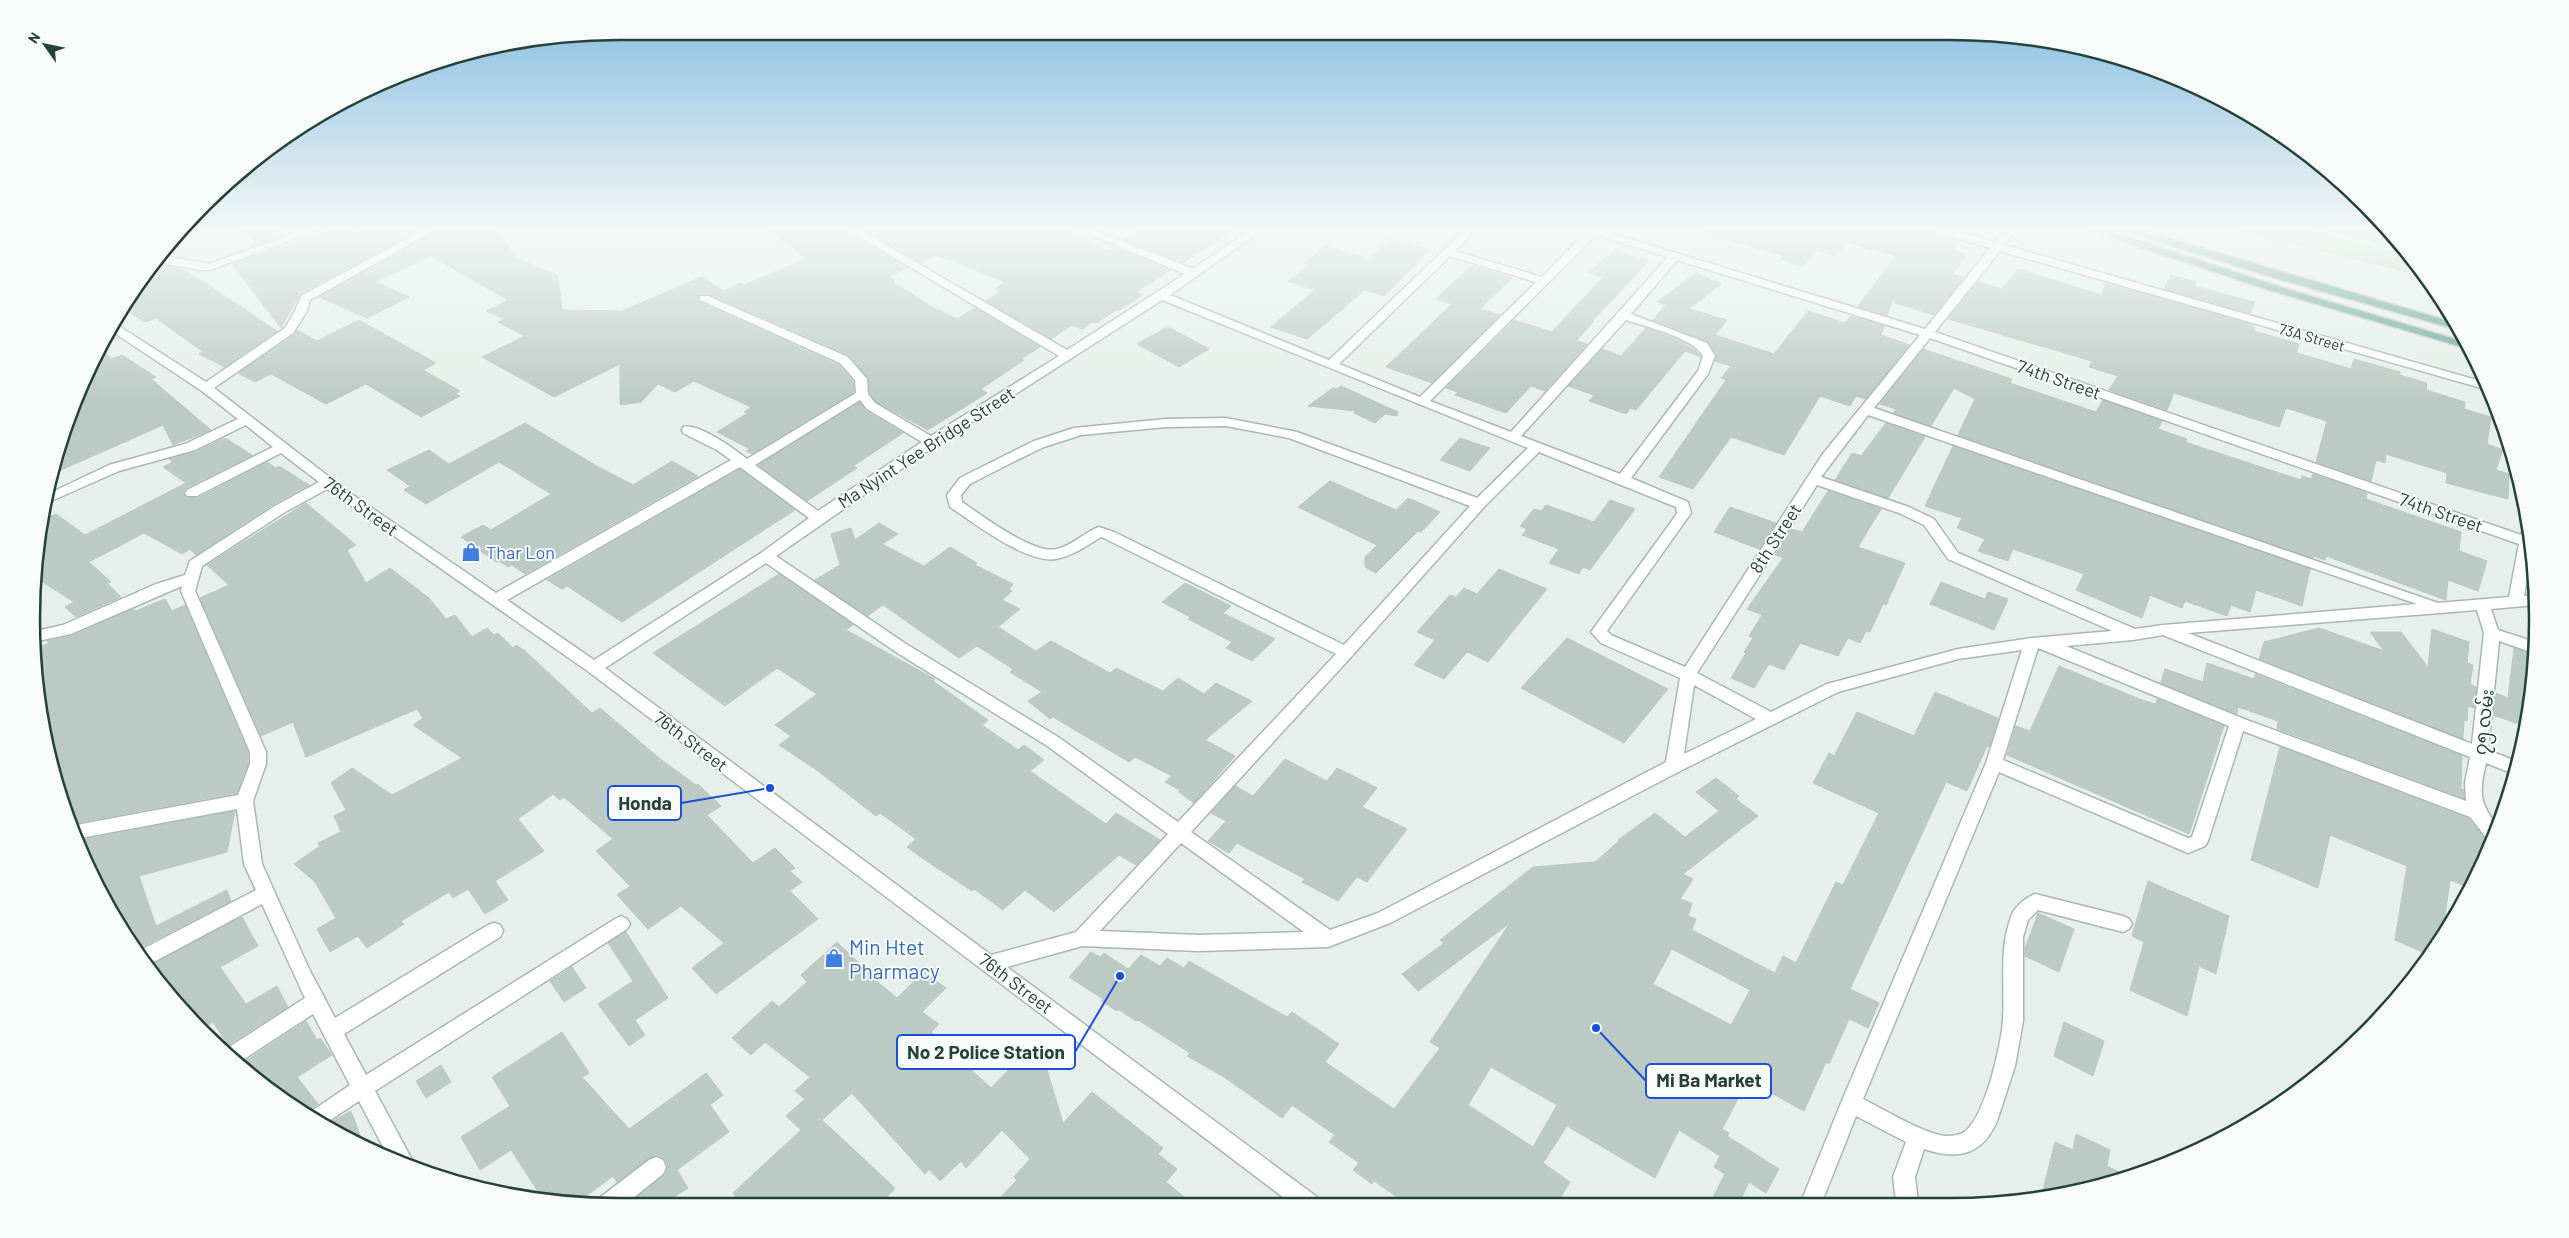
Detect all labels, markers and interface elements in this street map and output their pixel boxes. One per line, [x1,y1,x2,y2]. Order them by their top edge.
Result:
north arrow [20,20,70,70]
text: N [24,29,43,46]
street label: 73A Street [2277,319,2347,355]
street label: 74th Street [2014,354,2104,404]
street label: Ma Nyint Yee Bridge Street [833,381,1019,513]
street label: 76th Street [319,472,403,540]
street label: 74th Street [2396,487,2486,537]
street label: 8th Street [1744,499,1806,577]
shop icon: Thar Lon [460,541,482,563]
place label: Thar Lon [486,541,555,563]
street label: ၇၅ လမ်း [2467,688,2503,757]
street label: 76th Street [650,706,732,776]
callout: Honda [608,786,681,820]
text: Honda [618,791,672,814]
place label: Min Htet Pharmacy [849,934,940,983]
shop icon: Min Htet Pharmacy [823,947,845,969]
street label: 76th Street [975,948,1057,1018]
callout: No 2 Police Station [897,1035,1075,1069]
text: No 2 Police Station [907,1040,1065,1063]
callout: Mi Ba Market [1646,1064,1771,1098]
text: Mi Ba Market [1656,1068,1762,1091]

